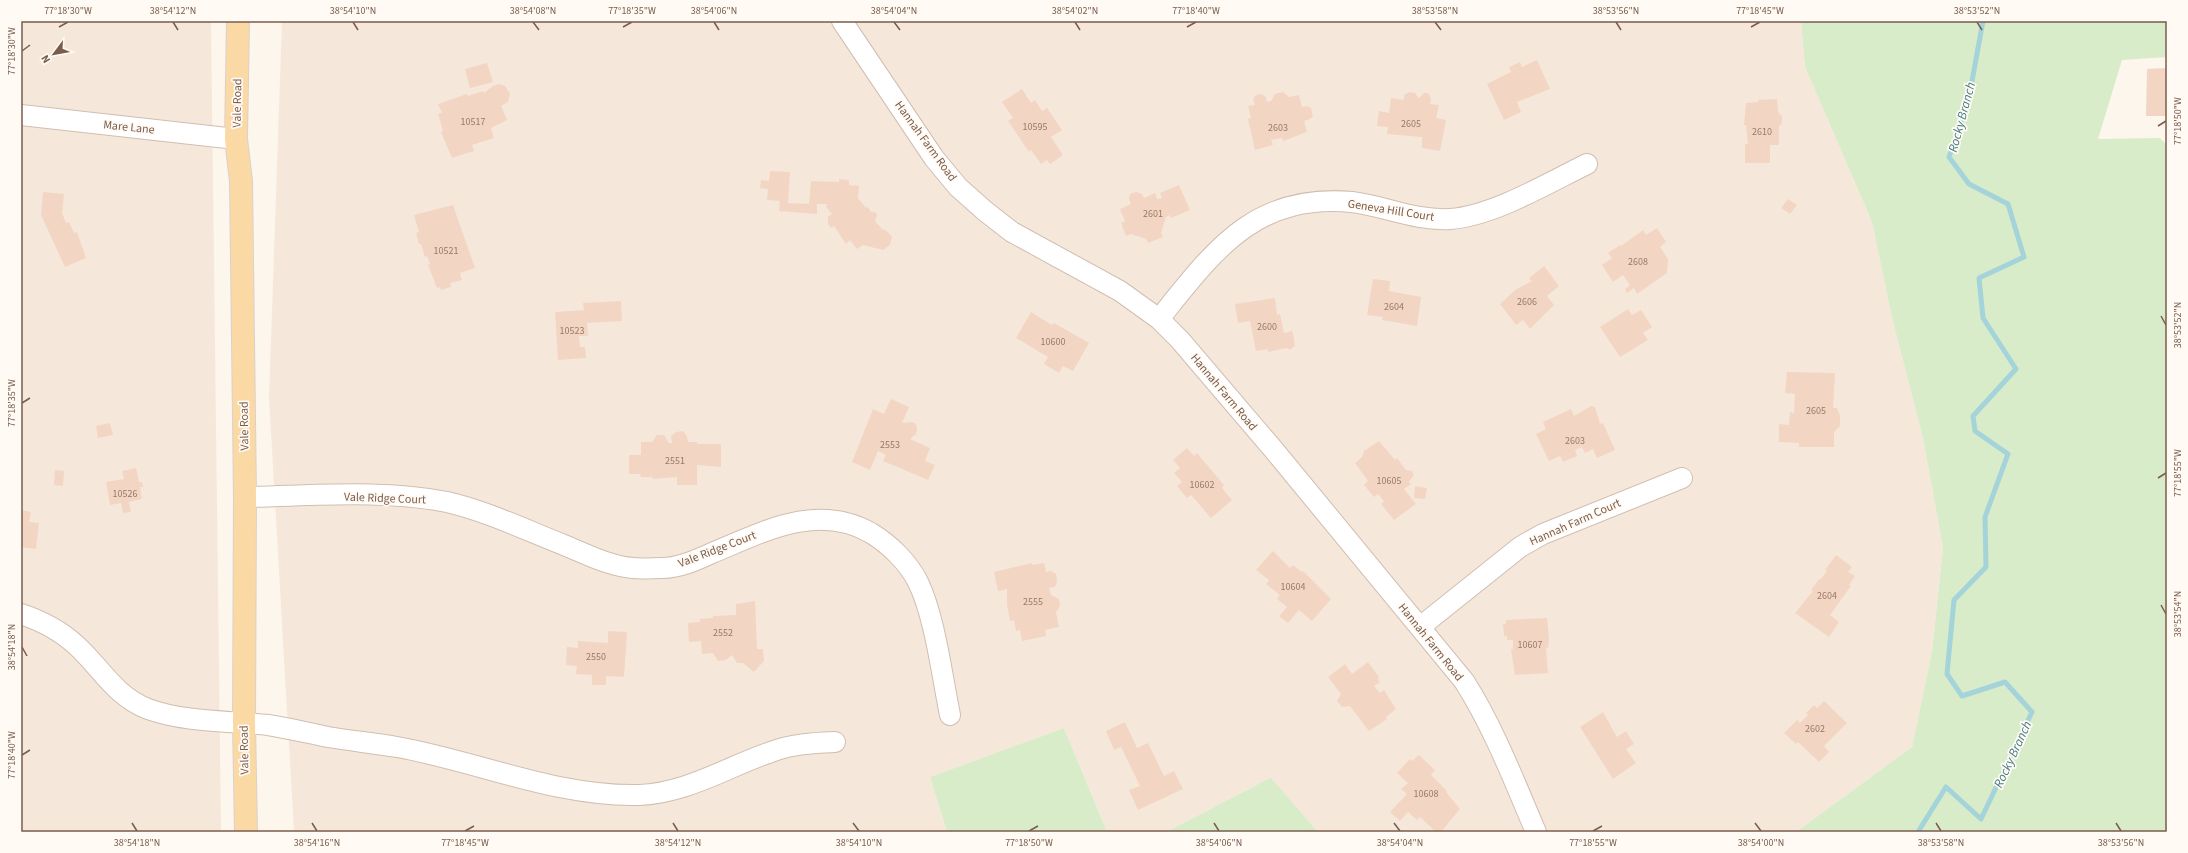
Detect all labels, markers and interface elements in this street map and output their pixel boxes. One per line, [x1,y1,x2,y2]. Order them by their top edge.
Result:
text: 77°18'30"W [44,4,92,18]
text: 38°54'12"N [150,4,196,18]
text: 38°54'10"N [330,4,376,18]
text: 38°54'08"N [510,4,556,18]
text: 77°18'35"W [608,4,656,18]
text: 38°54'06"N [691,4,737,18]
text: 38°54'04"N [871,4,917,18]
text: 38°54'02"N [1052,4,1098,18]
text: 77°18'40"W [1172,4,1220,18]
text: 38°53'58"N [1412,4,1458,18]
text: 38°53'56"N [1593,4,1639,18]
text: 77°18'45"W [1736,4,1784,18]
text: 38°53'52"N [1954,4,2000,18]
text: 77°18'30"W [5,27,19,75]
north arrow [34,34,74,74]
text: N [38,52,54,66]
street label: Vale Road [229,78,246,128]
water label: Rocky Branch [1944,80,1980,154]
text: 77°18'50"W [2171,97,2185,145]
street label: Hannah Farm Road [891,98,961,185]
house number: 10517 [461,115,485,129]
street label: Mare Lane [102,116,156,139]
house number: 2605 [1401,117,1421,131]
house number: 10595 [1023,120,1047,134]
house number: 2603 [1268,121,1288,135]
house number: 2610 [1752,125,1772,139]
street label: Geneva Hill Court [1347,195,1435,226]
house number: 2601 [1143,207,1163,221]
house number: 10521 [434,244,458,258]
house number: 2608 [1628,255,1648,269]
house number: 2606 [1517,295,1537,309]
house number: 2604 [1384,300,1404,314]
text: 38°53'52"N [2171,302,2185,348]
house number: 2600 [1257,320,1277,334]
house number: 10523 [560,324,584,338]
house number: 10600 [1041,335,1065,349]
street label: Hannah Farm Road [1186,350,1261,434]
text: 77°18'35"W [5,379,19,427]
street label: Vale Road [236,401,253,451]
house number: 2605 [1806,404,1826,418]
house number: 2603 [1565,434,1585,448]
house number: 2553 [880,438,900,452]
text: 77°18'55"W [2171,449,2185,497]
house number: 2551 [665,454,685,468]
house number: 10605 [1377,474,1401,488]
house number: 10602 [1190,478,1214,492]
house number: 10526 [113,487,137,501]
street label: Vale Ridge Court [344,489,426,508]
street label: Hannah Farm Court [1527,495,1624,550]
street label: Vale Ridge Court [676,527,759,572]
house number: 10604 [1281,580,1305,594]
house number: 2604 [1817,589,1837,603]
text: 38°53'54"N [2171,591,2185,637]
house number: 2555 [1023,595,1043,609]
street label: Hannah Farm Road [1394,600,1467,685]
text: 38°54'18"N [5,624,19,670]
house number: 2552 [713,626,733,640]
house number: 10607 [1518,638,1542,652]
house number: 2550 [586,650,606,664]
water label: Rocky Branch [1990,718,2036,791]
house number: 2602 [1805,722,1825,736]
street label: Vale Road [236,725,253,775]
text: 77°18'40"W [5,731,19,779]
house number: 10608 [1414,787,1438,801]
text: 38°54'18"N [114,836,160,850]
text: 38°54'16"N [294,836,340,850]
text: 77°18'45"W [441,836,489,850]
text: 38°54'12"N [655,836,701,850]
text: 38°54'10"N [836,836,882,850]
text: 77°18'50"W [1005,836,1053,850]
text: 38°54'06"N [1196,836,1242,850]
text: 38°54'04"N [1377,836,1423,850]
text: 77°18'55"W [1569,836,1617,850]
text: 38°54'00"N [1738,836,1784,850]
text: 38°53'58"N [1918,836,1964,850]
text: 38°53'56"N [2098,836,2144,850]

